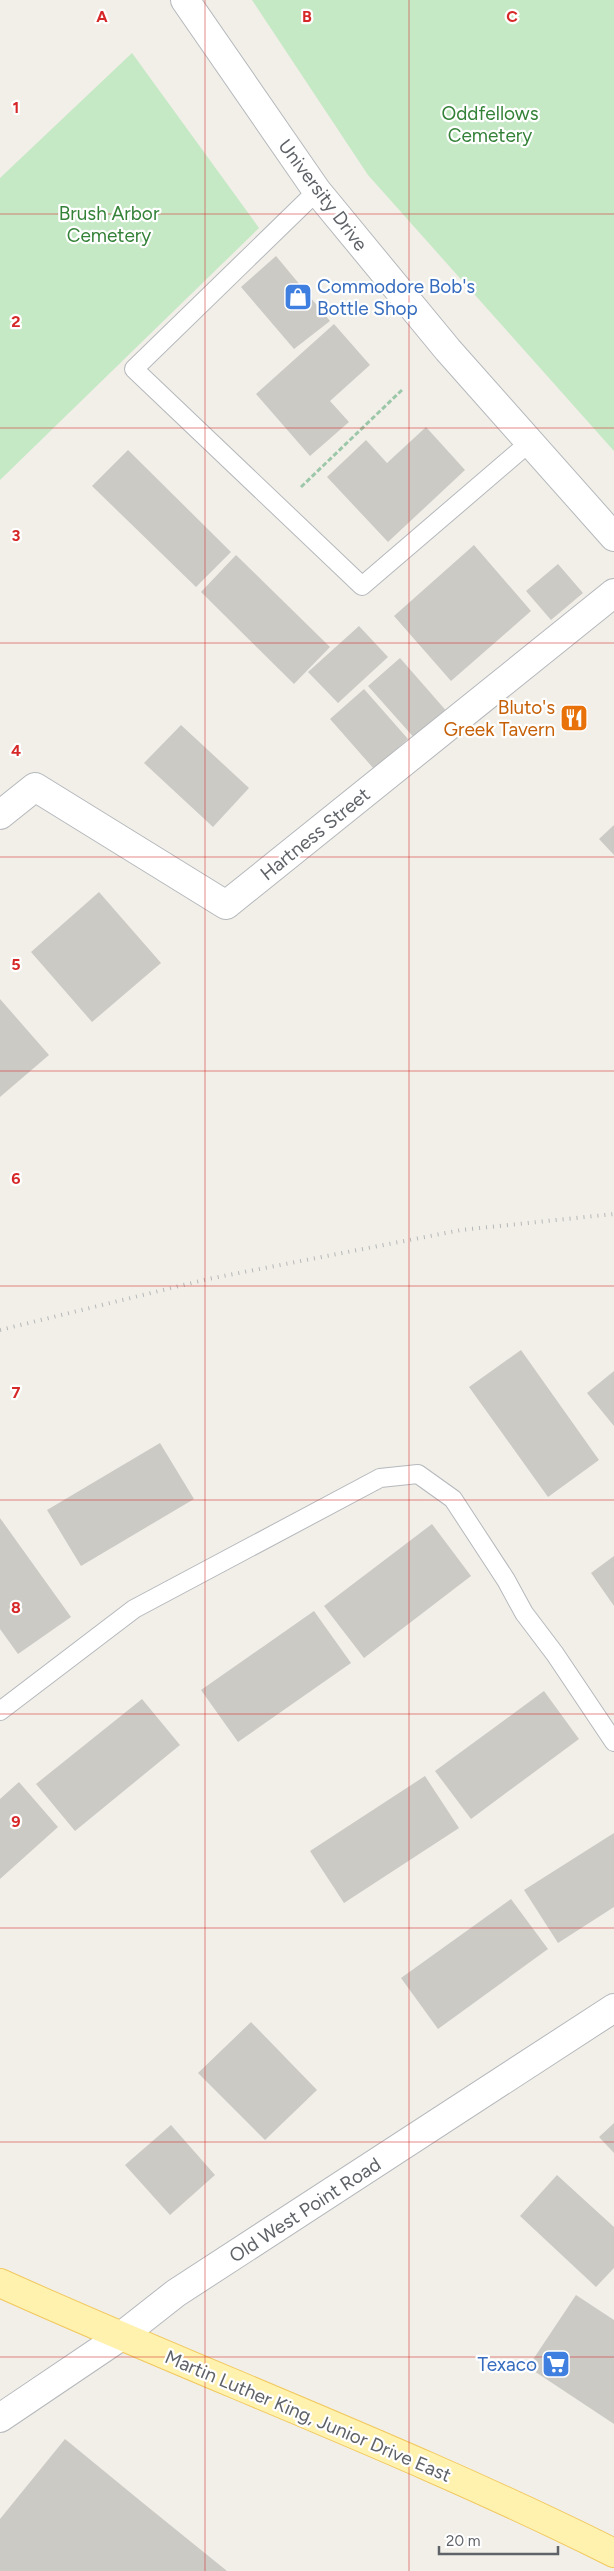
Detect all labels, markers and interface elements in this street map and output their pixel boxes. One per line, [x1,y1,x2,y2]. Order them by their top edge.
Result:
text: A [96,7,108,26]
text: B [302,7,312,26]
text: C [506,7,518,26]
text: 1 [13,98,19,117]
park label: Oddfellows Cemetery [441,102,539,147]
street label: University Drive [274,135,372,255]
park label: Brush Arbor Cemetery [59,202,160,247]
place label: Commodore Bob's Bottle Shop [317,275,475,320]
shop icon: Commodore Bob's Bottle Shop [283,282,313,312]
text: 2 [11,312,21,331]
text: 3 [12,526,21,545]
place label: Bluto's Greek Tavern [444,696,555,741]
restaurant icon: Bluto's Greek Tavern [559,703,589,733]
text: 4 [11,741,21,760]
street label: Hartness Street [256,783,374,885]
text: 5 [11,955,21,974]
text: 6 [11,1169,21,1188]
text: 7 [12,1383,21,1402]
text: 8 [11,1598,21,1617]
text: 9 [11,1812,21,1831]
street label: Old West Point Road [225,2152,385,2268]
street label: Martin Luther King, Junior Drive East [161,2345,455,2487]
supermarket icon: Texaco [541,2349,571,2379]
place label: Texaco [477,2353,537,2376]
scale bar [439,2524,558,2556]
text: 20 m [446,2532,480,2550]

